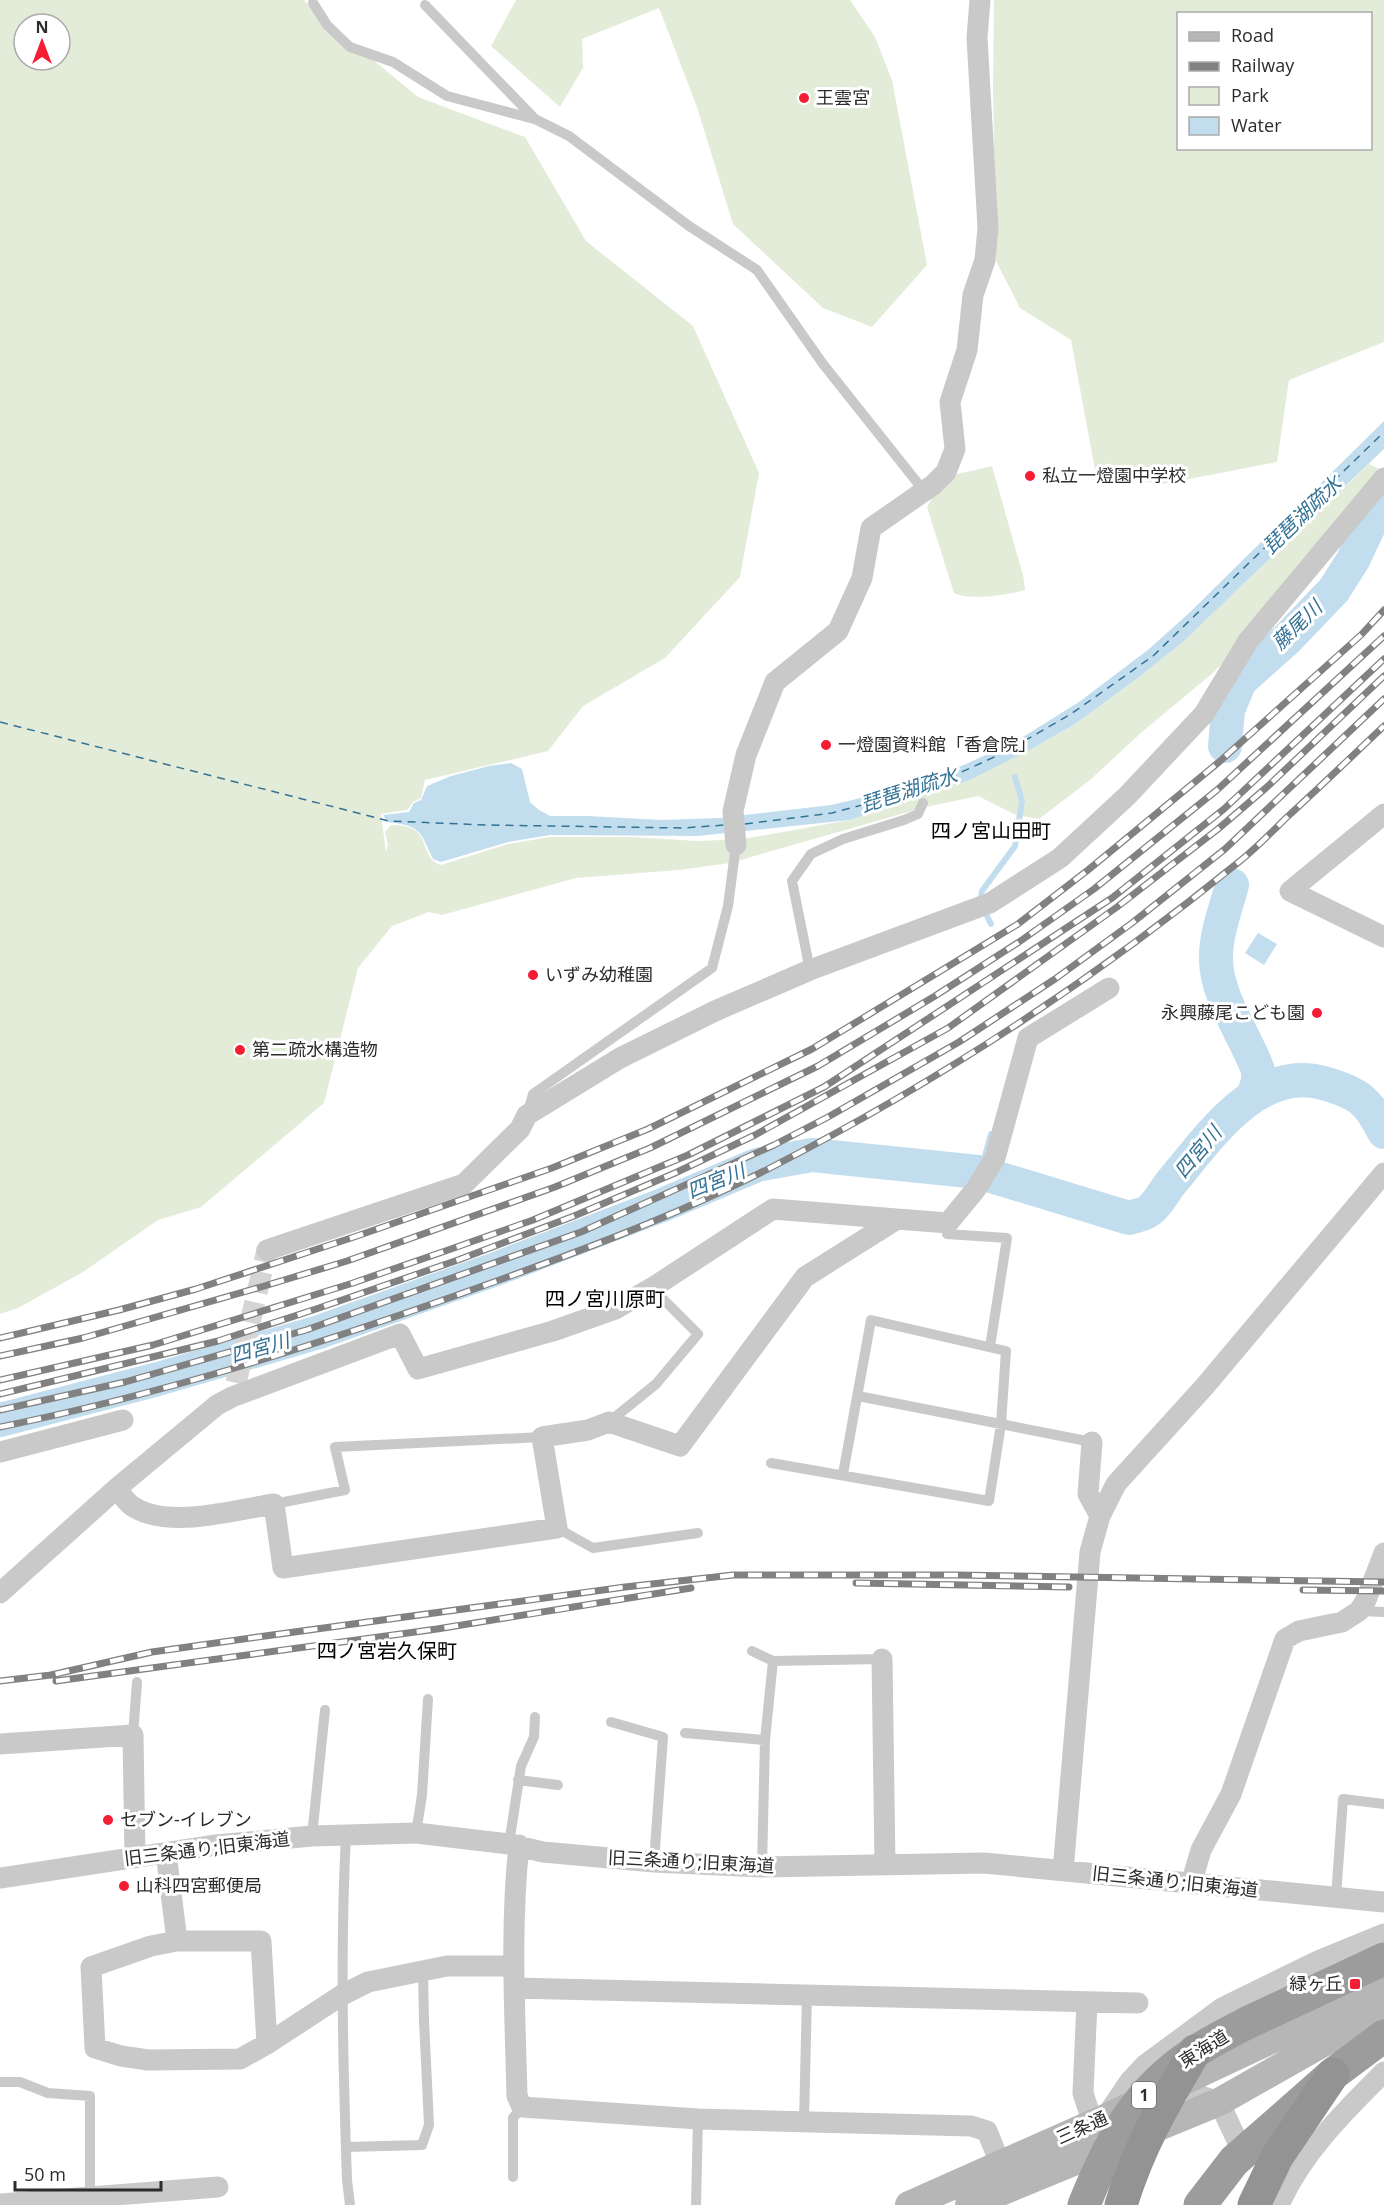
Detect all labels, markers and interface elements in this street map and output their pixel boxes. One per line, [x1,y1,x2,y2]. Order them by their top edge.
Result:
north arrow [12,12,72,72]
legend [1177,12,1372,150]
text: N [35,16,49,38]
text: Road [1231,23,1274,47]
text: Railway [1231,53,1295,77]
text: Park [1231,83,1269,107]
place label: 王雲宮 [816,85,870,109]
marker: 王雲宮 [797,91,811,105]
text: Water [1231,113,1282,137]
place label: 私立一燈園中学校 [1042,463,1186,487]
marker: 私立一燈園中学校 [1023,469,1037,483]
water label: 琵琶湖疏水 [1256,469,1348,559]
water label: 藤尾川 [1266,593,1329,655]
place label: 一燈園資料館「香倉院」 [838,732,1036,756]
marker: 一燈園資料館「香倉院」 [819,738,833,752]
water label: 琵琶湖疏水 [857,761,962,818]
district label: 四ノ宮山田町 [931,817,1051,844]
place label: いずみ幼稚園 [545,962,653,986]
marker: いずみ幼稚園 [526,968,540,982]
place label: 永興藤尾こども園 [1161,1000,1305,1024]
marker: 永興藤尾こども園 [1310,1006,1324,1020]
place label: 第二疏水構造物 [252,1037,378,1061]
marker: 第二疏水構造物 [233,1043,247,1057]
water label: 四宮川 [1168,1118,1229,1183]
water label: 四宮川 [683,1156,751,1204]
district label: 四ノ宮川原町 [545,1285,665,1312]
water label: 四宮川 [227,1326,294,1369]
district label: 四ノ宮岩久保町 [317,1637,457,1664]
place label: セブン-イレブン [120,1807,252,1831]
marker: セブン-イレブン [101,1813,115,1827]
street label: 旧三条通り;旧東海道 [123,1826,291,1870]
street label: 旧三条通り;旧東海道 [607,1845,775,1877]
street label: 旧三条通り;旧東海道 [1091,1860,1259,1902]
place label: 山科四宮郵便局 [136,1873,262,1897]
marker: 山科四宮郵便局 [117,1879,131,1893]
place label: 緑ヶ丘 [1289,1971,1343,1995]
marker: 緑ヶ丘 [1348,1977,1362,1991]
street label: 東海道 [1174,2024,1233,2073]
road number: 1 [1132,2082,1156,2108]
street label: 三条通 [1052,2105,1111,2149]
scale bar [15,2154,160,2192]
text: 50 m [24,2162,66,2186]

